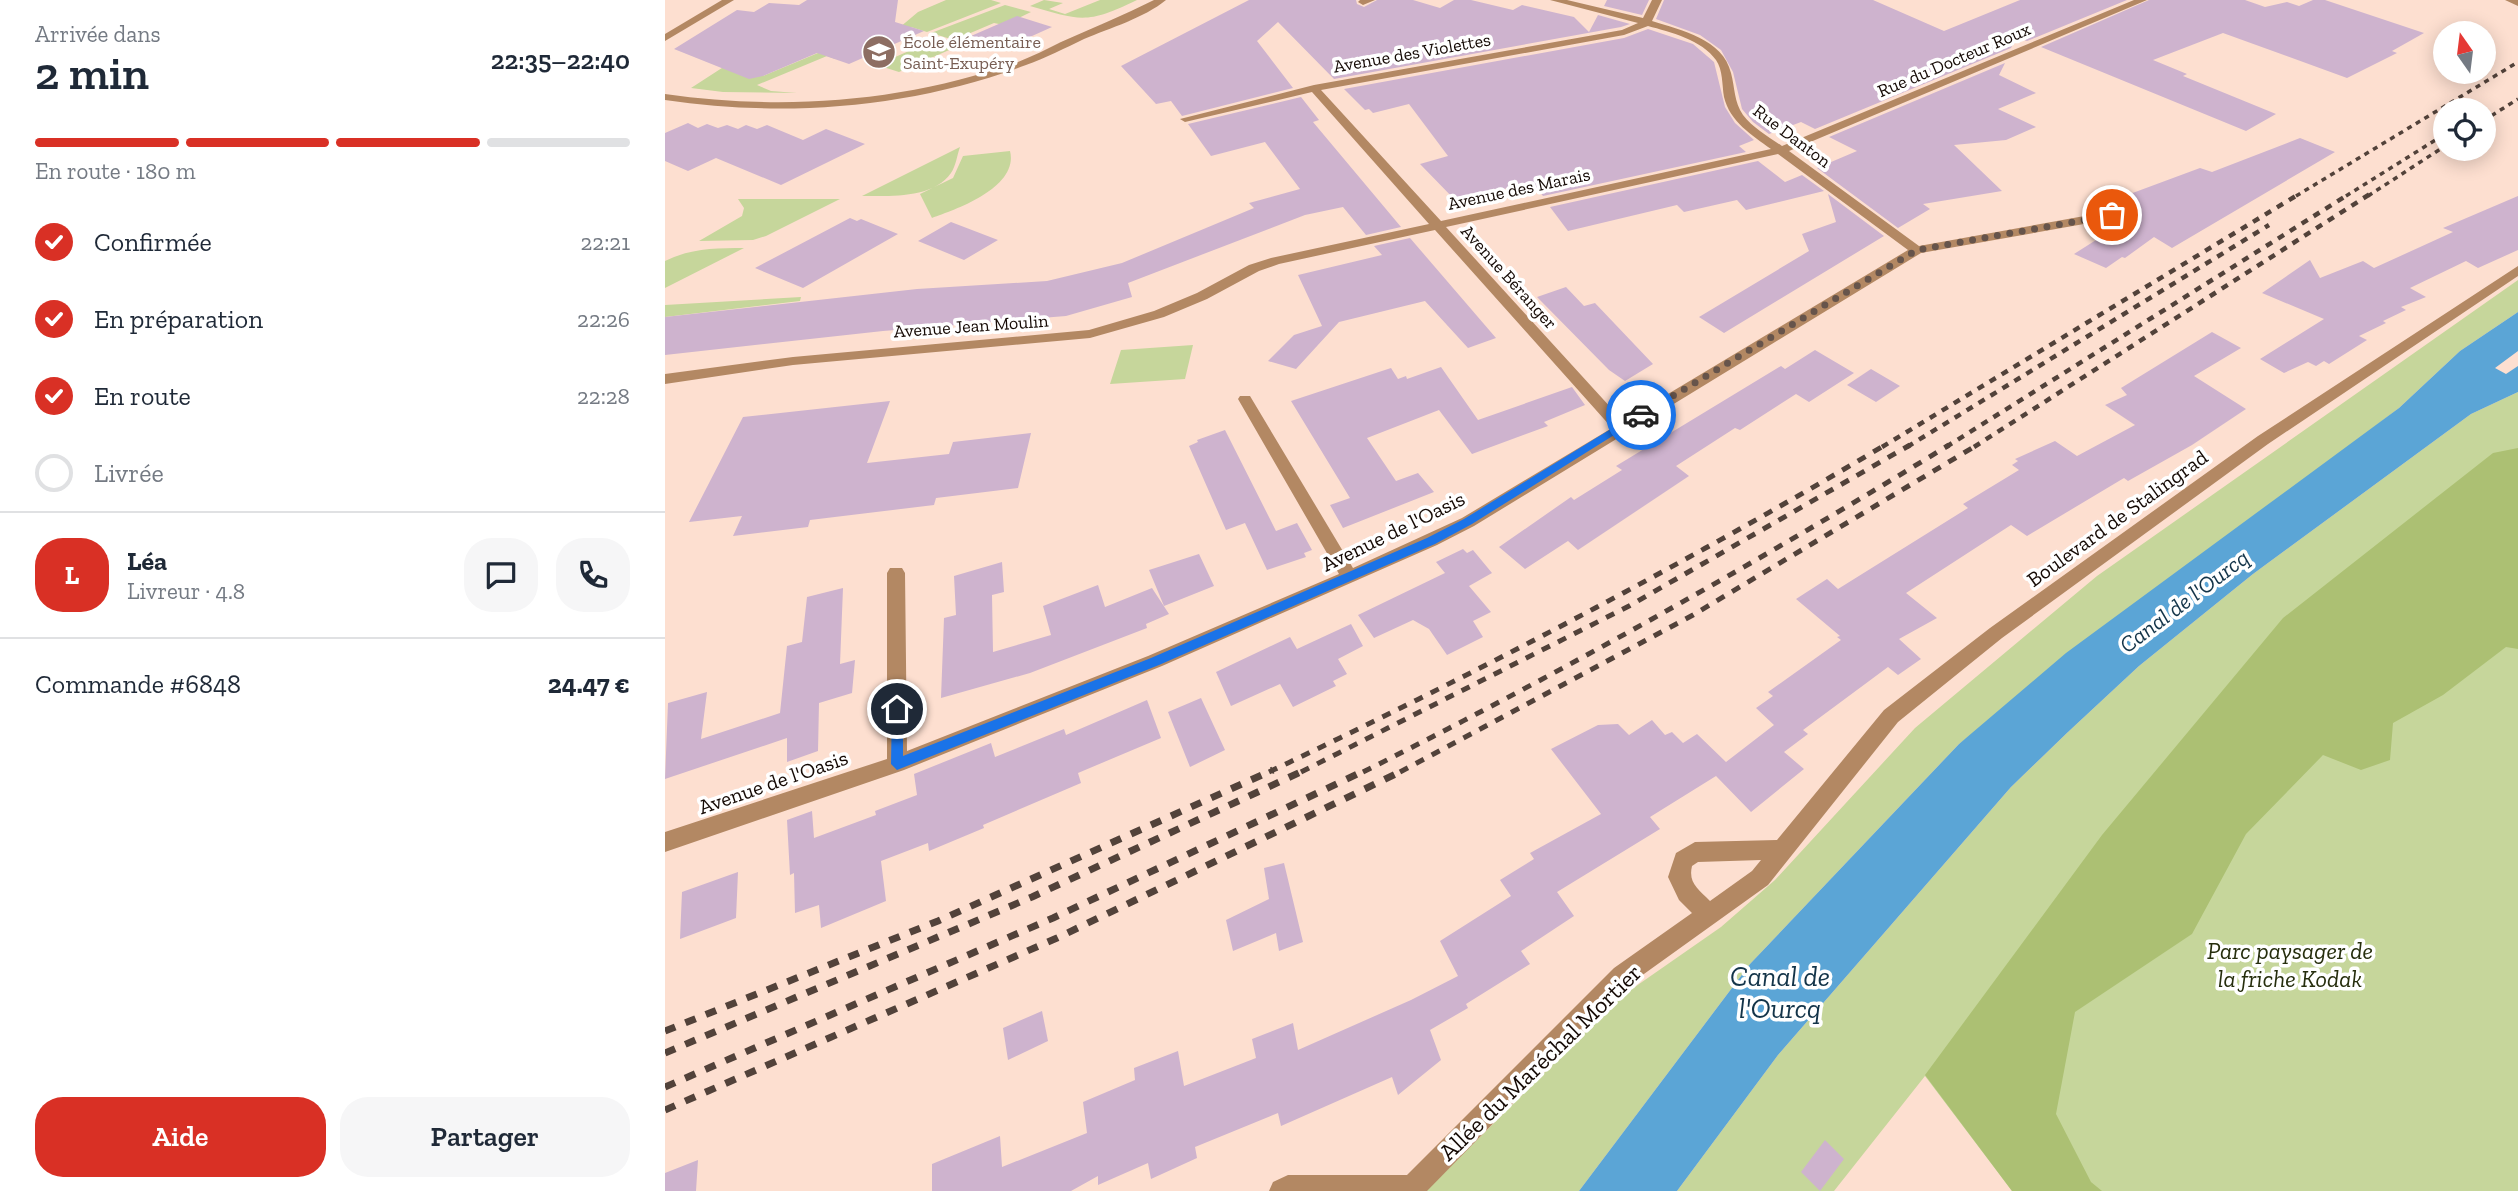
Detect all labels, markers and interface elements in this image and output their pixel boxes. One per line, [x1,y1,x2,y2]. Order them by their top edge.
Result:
street label: Rue du Docteur Roux [1874,18,2034,102]
text: Arrivée dans [35,20,161,48]
north arrow [2433,21,2495,84]
map controls [2433,21,2496,161]
street label: Avenue des Violettes [1332,28,1492,78]
place label: École élémentaire Saint-Exupéry [903,31,1041,74]
school or university icon: École élémentaire Saint-Exupéry [860,33,898,71]
text: 22:35–22:40 [491,44,630,76]
text: 2 min [35,46,149,101]
button: locate [2433,98,2496,161]
street label: Rue Danton [1749,100,1836,173]
text: En route · 180 m [35,157,196,185]
street label: Avenue des Marais [1446,163,1592,215]
pin [2082,185,2142,245]
icon: bag [2093,196,2131,234]
street label: Avenue Béranger [1456,220,1562,334]
icon: check [35,223,73,261]
text: Confirmée [94,226,212,258]
text: 22:21 [580,228,630,256]
icon: check [35,300,73,338]
text: En préparation [94,303,263,335]
text: 22:26 [577,305,630,333]
street label: Avenue Jean Moulin [893,310,1050,342]
icon: check [35,377,73,415]
text: En route [94,380,191,412]
courier [1606,380,1676,450]
text: 22:28 [577,382,630,410]
icon: car [1622,396,1660,434]
street label: Boulevard de Stalingrad [2022,444,2213,592]
text: Livrée [94,457,164,489]
street label: Avenue de l'Oasis [1317,485,1469,577]
button: chat [464,538,538,612]
button: phone [556,538,630,612]
water label: Canal de l'Ourcq [2114,543,2254,659]
text: Léa [127,545,167,577]
text: L [65,559,79,591]
text: Livreur · 4.8 [127,577,245,605]
text: Commande #6848 [35,668,241,700]
text: 24.47 € [548,668,630,700]
pin [867,679,927,739]
icon: home [878,690,916,728]
street label: Avenue de l'Oasis [695,745,851,819]
park label: Parc paysager de la friche Kodak [2207,936,2373,993]
street label: Allée du Maréchal Mortier [1433,958,1647,1166]
water label: Canal de l'Ourcq [1730,960,1830,1025]
button: Aide [35,1097,326,1177]
button: Partager [340,1097,630,1177]

